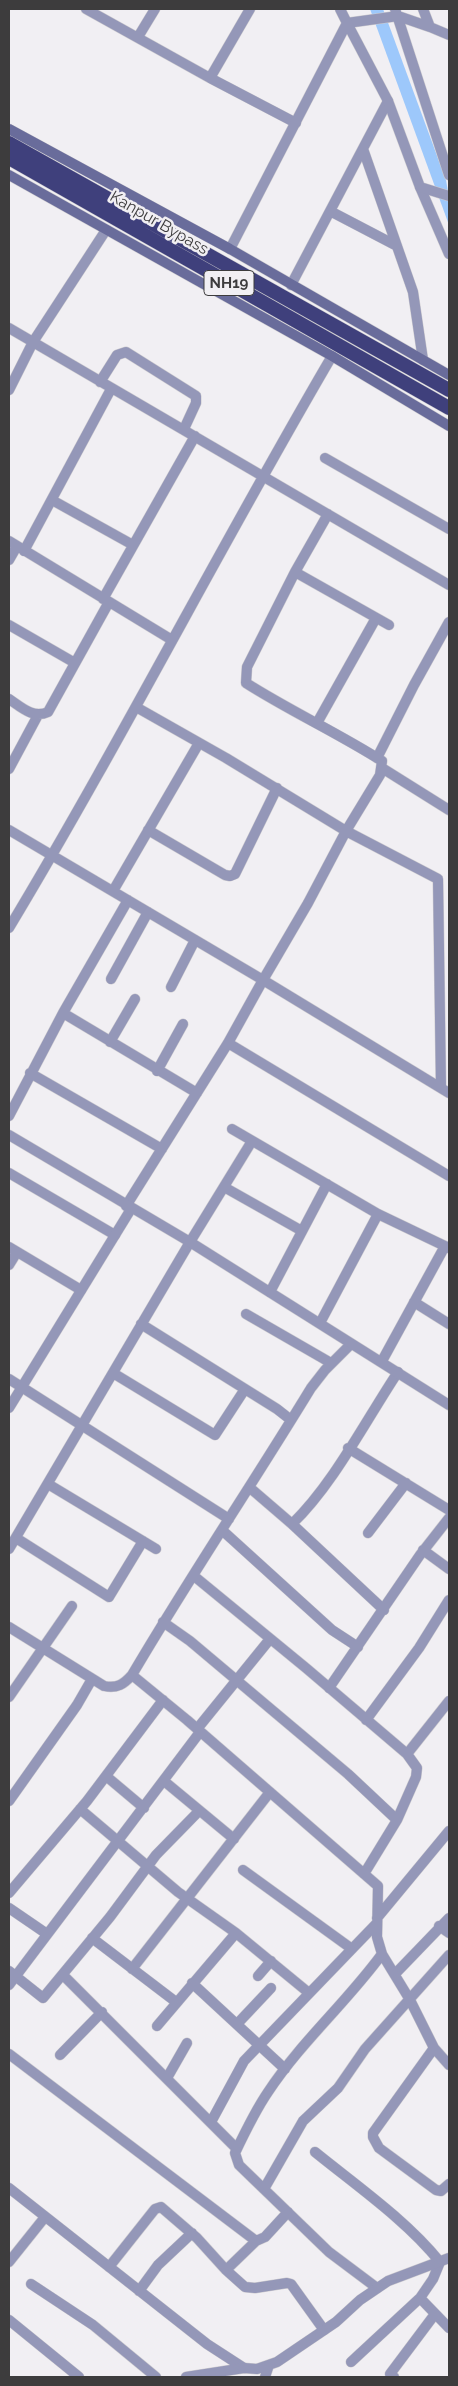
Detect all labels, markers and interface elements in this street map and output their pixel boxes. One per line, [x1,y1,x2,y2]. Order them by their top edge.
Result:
street label: Kanpur Bypass [106,187,212,259]
road number: NH19 [204,270,254,296]

